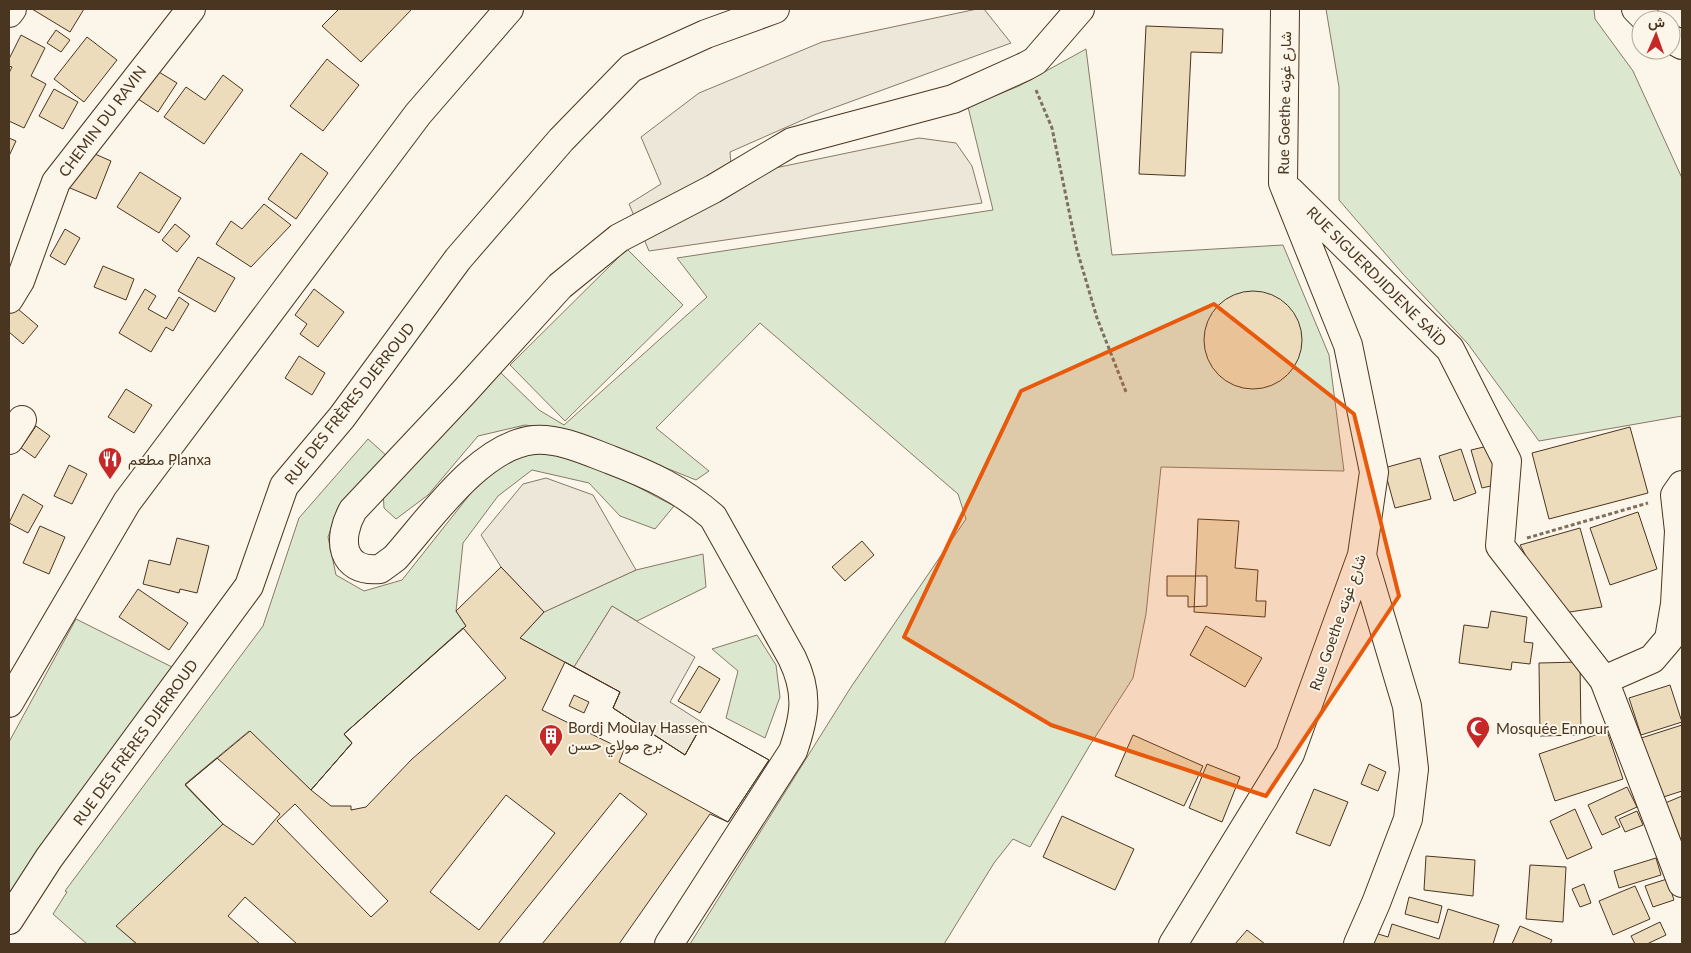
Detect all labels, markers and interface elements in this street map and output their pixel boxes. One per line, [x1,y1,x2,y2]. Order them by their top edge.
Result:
north arrow [1631,10,1681,60]
text: ش [1648,13,1665,31]
street label: Rue Goethe شارع غوته [1274,31,1297,175]
street label: CHEMIN DU RAVIN [54,62,150,180]
street label: RUE SIGUERDJIDJENE SAÏD [1303,202,1451,350]
street label: RUE DES FRÈRES DJERROUD [280,318,418,488]
restaurant icon: مطعم Planxa [97,446,123,480]
place label: مطعم Planxa [128,450,211,470]
street label: Rue Goethe شارع غوته [1305,551,1372,694]
street label: RUE DES FRÈRES DJERROUD [69,656,201,828]
mosque icon: Mosquée Ennour [1465,715,1491,749]
place label: Bordj Moulay Hassen برج مولاي حسن [568,718,708,758]
place label: Mosquée Ennour [1496,719,1609,737]
building icon: Bordj Moulay Hassen برج مولاي حسن [538,723,564,757]

